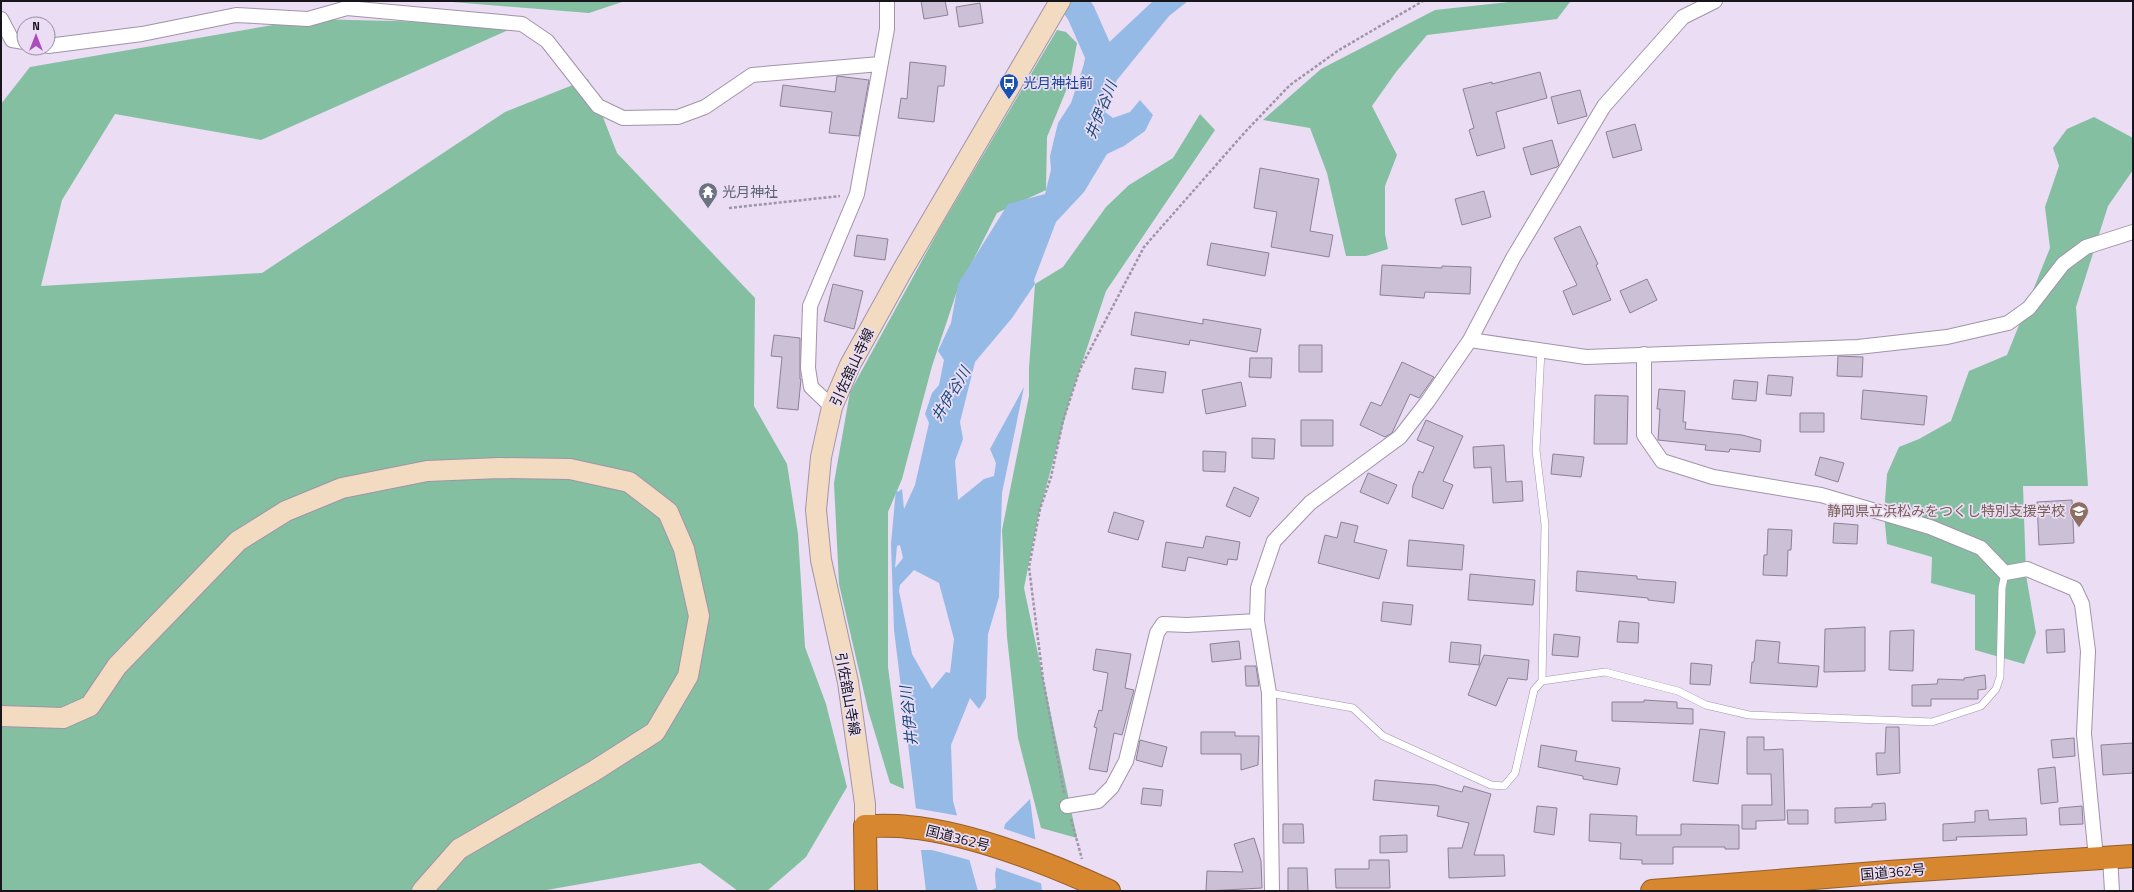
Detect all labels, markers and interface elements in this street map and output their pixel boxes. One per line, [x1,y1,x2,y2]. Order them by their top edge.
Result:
north arrow [16,16,56,56]
text: N [32,18,40,34]
bus stop icon: 光月神社前 [998,72,1020,100]
place label: 光月神社前 [1023,72,1093,93]
water label: 井伊谷川 [1079,76,1123,142]
temple icon: 光月神社 [697,181,719,209]
place label: 光月神社 [722,181,778,202]
street label: 引佐舘山寺線 [824,324,879,409]
water label: 井伊谷川 [925,360,977,425]
place label: 静岡県立浜松みをつくし特別支援学校 [1827,500,2065,521]
school or university icon: 静岡県立浜松みをつくし特別支援学校 [2068,500,2090,528]
street label: 引佐舘山寺線 [831,651,866,737]
water label: 井伊谷川 [894,683,923,747]
street label: 国道362号 [924,819,992,856]
street label: 国道362号 [1859,858,1927,885]

